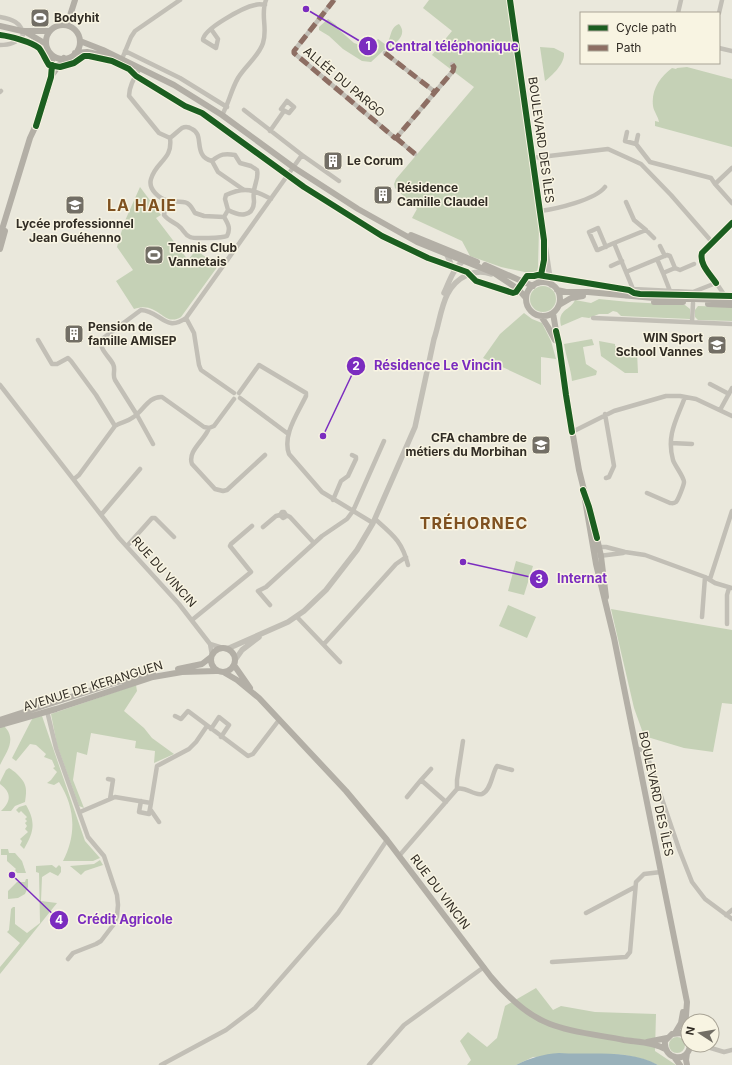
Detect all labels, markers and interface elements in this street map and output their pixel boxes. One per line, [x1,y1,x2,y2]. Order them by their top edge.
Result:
sports icon: Bodyhit [29,7,51,29]
place label: Bodyhit [54,10,100,25]
legend [580,12,720,64]
text: Cycle path [616,20,677,35]
callout: Central téléphonique [358,34,527,59]
text: 1 [365,38,371,53]
text: Central téléphonique [385,38,519,54]
text: Path [616,40,641,55]
street label: ALLÉE DU PARGO [301,43,388,120]
street label: BOULEVARD DES ÎLES [525,76,558,204]
building icon: Le Corum [322,150,344,172]
place label: Le Corum [347,153,403,168]
place label: Résidence Camille Claudel [397,180,488,209]
building icon: Résidence Camille Claudel [372,184,394,206]
school or university icon: Lycée professionnel Jean Guéhenno [64,194,86,216]
district label: LA HAIE [107,195,177,215]
place label: Lycée professionnel Jean Guéhenno [16,216,134,245]
place label: Tennis Club Vannetais [168,240,238,269]
sports icon: Tennis Club Vannetais [143,244,165,266]
place label: Pension de famille AMISEP [88,319,177,348]
building icon: Pension de famille AMISEP [63,323,85,345]
place label: WIN Sport School Vannes [616,330,704,359]
school or university icon: WIN Sport School Vannes [706,334,728,356]
callout: Résidence Le Vincin [346,353,510,378]
text: Résidence Le Vincin [374,357,502,373]
text: 2 [352,358,360,373]
place label: CFA chambre de métiers du Morbihan [405,430,527,459]
school or university icon: CFA chambre de métiers du Morbihan [530,434,552,456]
district label: TRÉHORNEC [420,513,528,533]
street label: RUE DU VINCIN [129,533,200,610]
callout: Internat [529,566,615,591]
text: Internat [557,570,607,586]
text: 3 [535,571,543,586]
street label: AVENUE DE KERANGUEN [21,657,164,714]
street label: BOULEVARD DES ÎLES [636,730,677,858]
street label: RUE DU VINCIN [407,851,473,932]
callout: Crédit Agricole [49,907,181,932]
text: Crédit Agricole [77,911,173,927]
text: 4 [55,912,63,927]
north arrow [680,1013,720,1053]
text: N [682,1025,698,1036]

